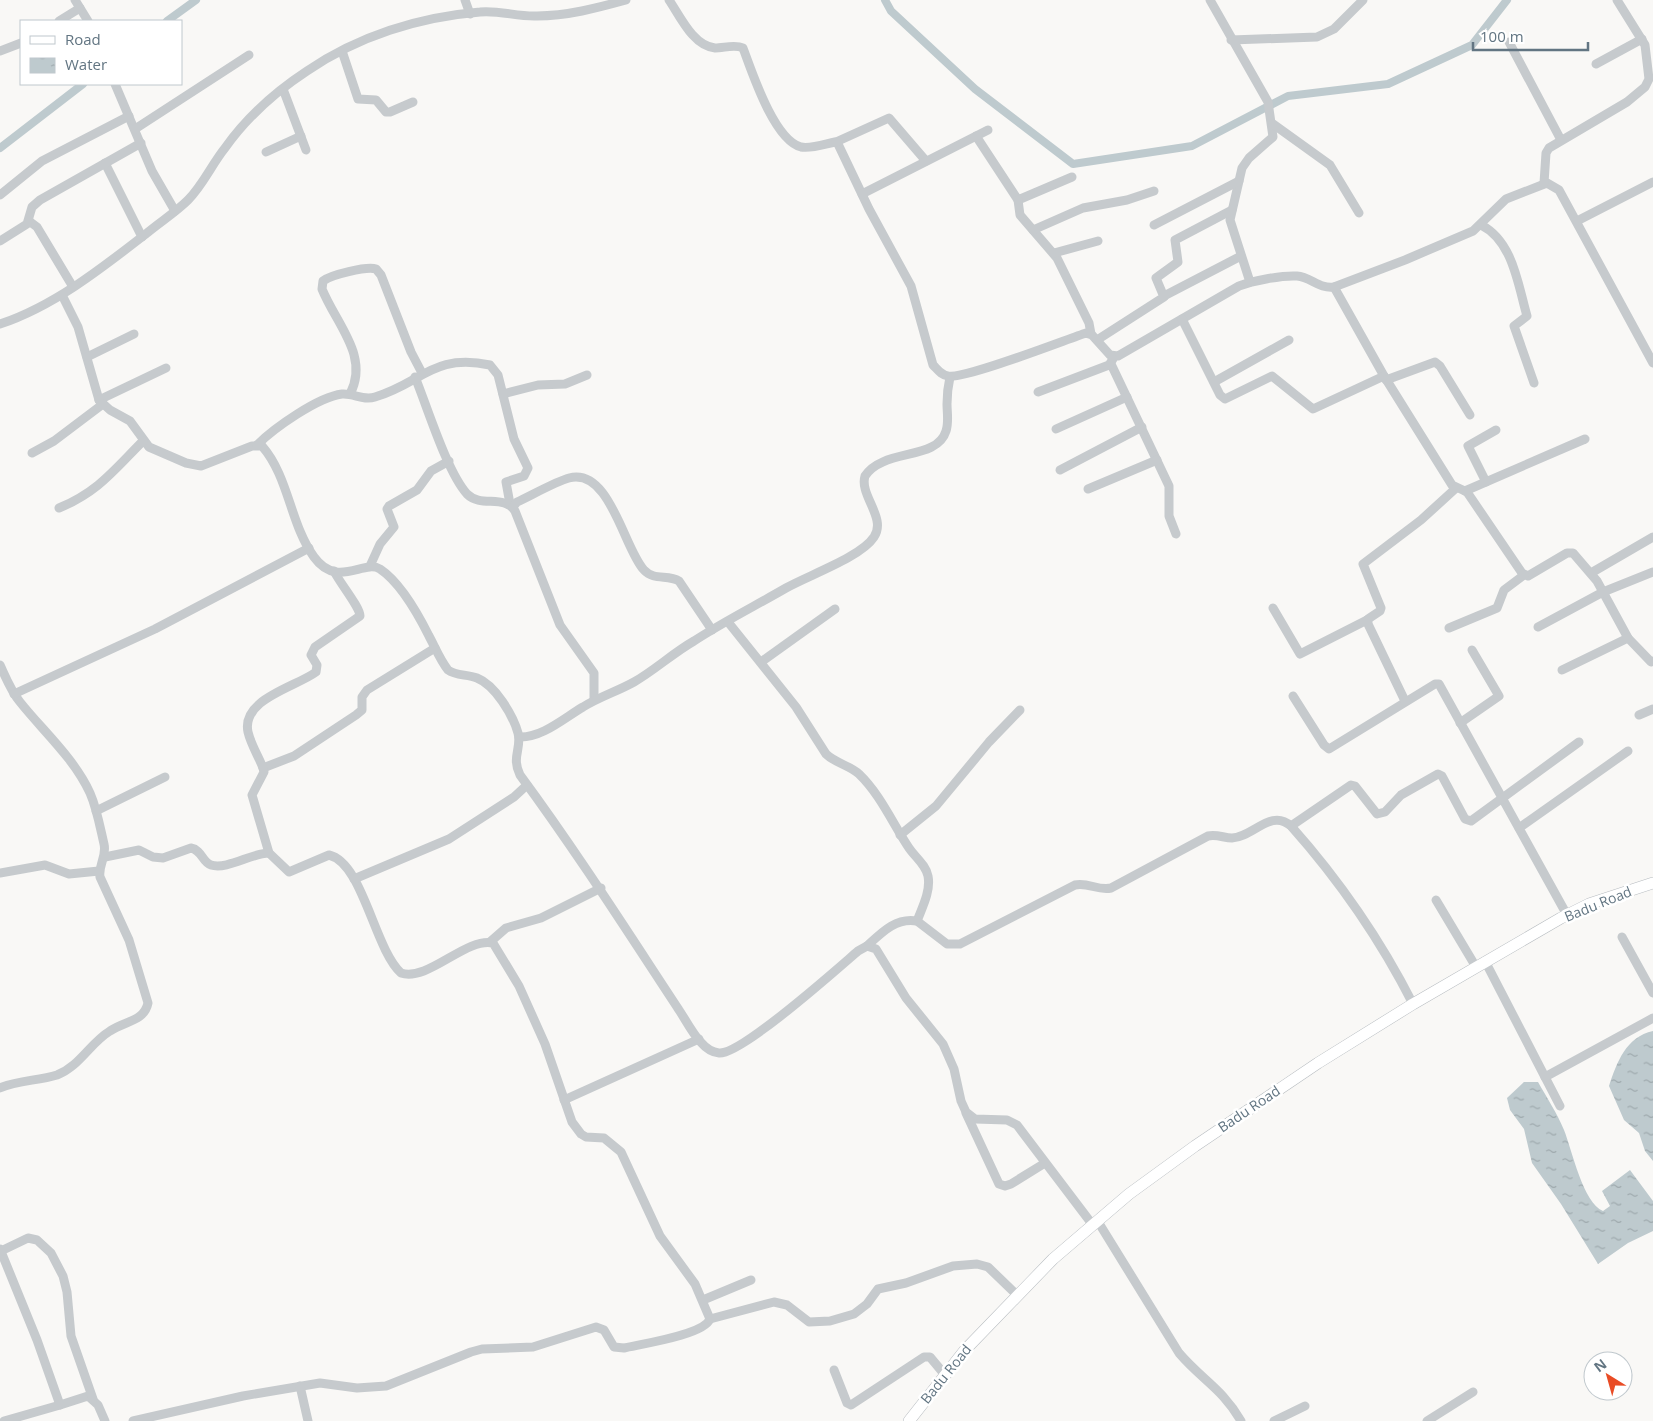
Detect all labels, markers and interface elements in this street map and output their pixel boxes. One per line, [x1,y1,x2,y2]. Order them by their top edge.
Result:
legend [20,20,182,85]
scale bar [1473,20,1588,52]
text: 100 m [1480,26,1524,46]
text: Road [65,29,101,49]
text: Water [65,54,107,74]
street label: Badu Road [1561,881,1634,926]
street label: Badu Road [1214,1081,1283,1136]
street label: Badu Road [916,1340,975,1407]
north arrow [1583,1351,1633,1401]
text: N [1590,1354,1610,1376]

